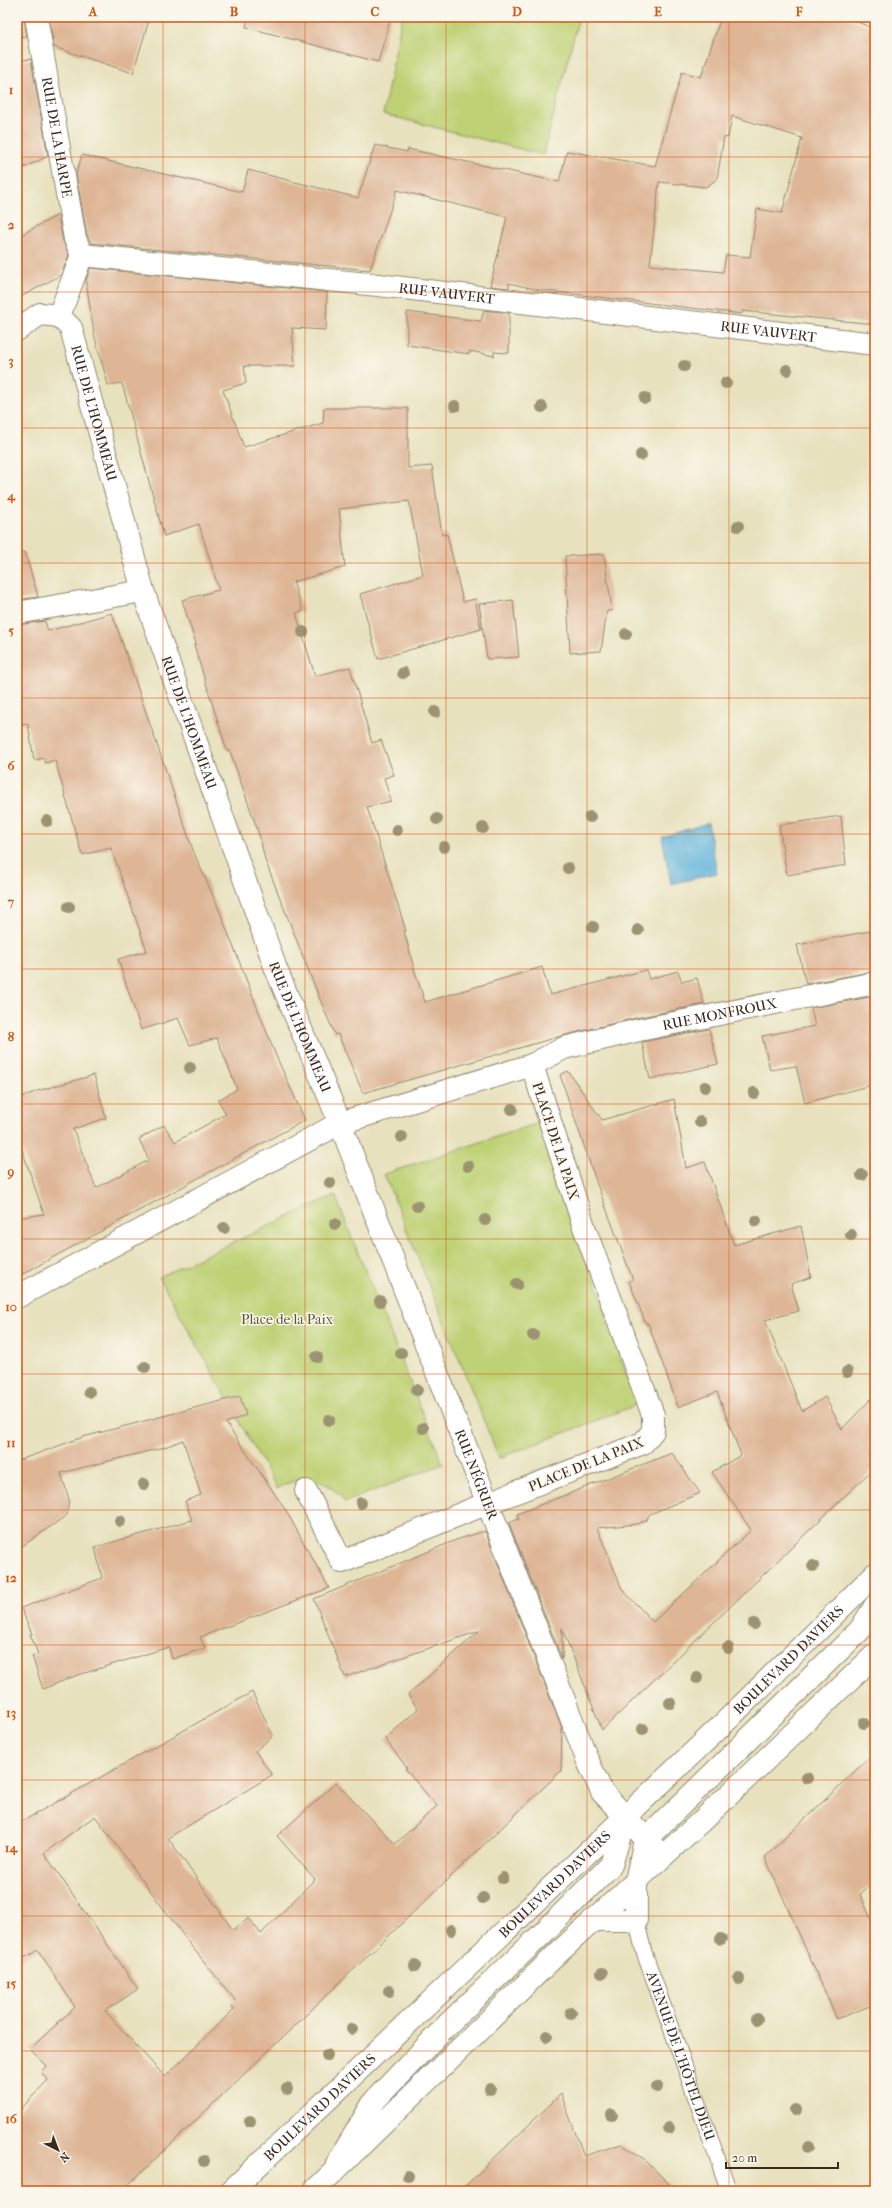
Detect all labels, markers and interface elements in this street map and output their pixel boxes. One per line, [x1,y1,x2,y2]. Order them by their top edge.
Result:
text: A [88,4,98,19]
text: B [230,4,239,19]
text: C [371,4,380,19]
text: D [512,4,522,19]
text: E [654,4,662,19]
text: F [795,4,803,19]
street label: RUE DE LA HARPE [38,76,76,199]
text: 1 [9,82,14,97]
text: 2 [8,217,15,232]
street label: RUE VAUVERT [398,280,496,308]
street label: RUE VAUVERT [719,318,818,346]
street label: RUE DE L'HOMMEAU [67,343,121,483]
text: 3 [8,353,14,369]
text: 4 [6,488,16,504]
text: 5 [8,623,14,638]
street label: RUE DE L'HOMMEAU [157,654,220,792]
text: 6 [7,758,15,773]
text: 7 [7,894,15,909]
street label: RUE DE L'HOMMEAU [265,959,334,1095]
street label: RUE MONFROUX [661,995,778,1034]
text: 8 [8,1029,15,1044]
street label: PLACE DE LA PAIX [528,1080,583,1202]
text: 9 [7,1164,15,1180]
text: 10 [5,1299,17,1314]
park label: Place de la Paix [241,1311,334,1328]
street label: RUE NÉGRIER [451,1427,501,1523]
street label: PLACE DE LA PAIX [526,1434,646,1495]
text: 11 [6,1435,16,1450]
text: 12 [5,1570,17,1585]
street label: BOULEVARD DAVIERS [730,1602,847,1718]
text: 13 [6,1705,16,1721]
street label: BOULEVARD DAVIERS [495,1827,615,1942]
text: 14 [5,1840,18,1856]
street label: AVENUE DE L'HÔTEL DIEU [642,1968,718,2143]
text: 15 [6,1976,16,1991]
street label: BOULEVARD DAVIERS [260,2050,379,2165]
text: 16 [5,2111,18,2126]
north arrow [38,2130,78,2170]
scale bar [726,2144,838,2170]
text: N [56,2149,72,2165]
text: 20 m [732,2151,757,2165]

